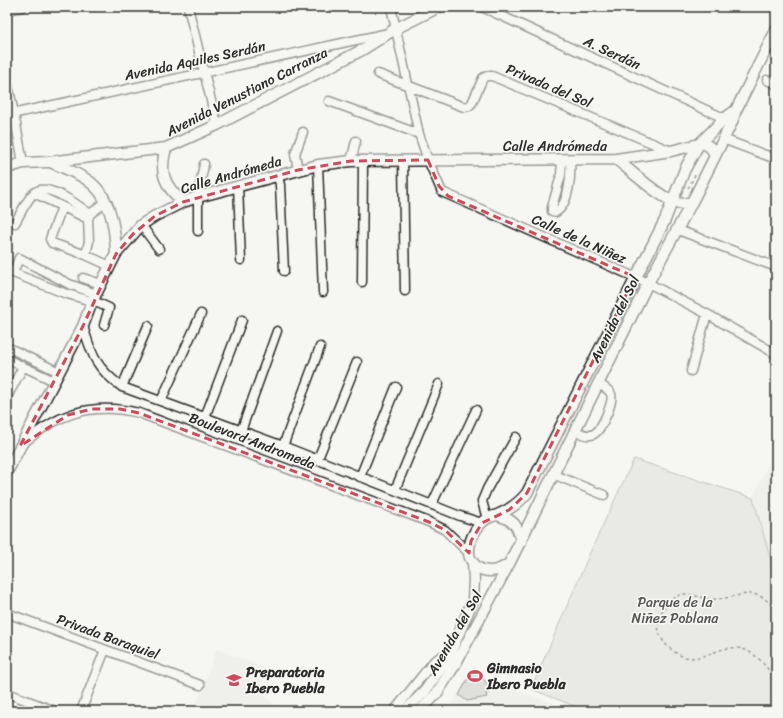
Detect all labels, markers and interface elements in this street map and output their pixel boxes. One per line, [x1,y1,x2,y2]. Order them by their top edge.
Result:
street label: A. Serdán [578,28,645,77]
street label: Avenida Aquiles Serdán [121,34,268,88]
street label: Avenida Venustiano Carranza [161,40,333,144]
street label: Privada del Sol [502,57,597,116]
street label: Calle Andrómeda [503,134,608,159]
street label: Calle Andrómeda [178,148,285,201]
street label: Calle de la Niñez [528,207,631,271]
street label: Avenida del Sol [583,270,647,368]
street label: Boulevard Andromeda [185,405,319,477]
street label: Avenida del Sol [420,585,490,681]
park label: Parque de la Niñez Poblana [632,590,719,631]
street label: Privada Baraquiel [53,607,164,668]
place label: Gimnasio Ibero Puebla [486,656,567,697]
place label: Preparatoria Ibero Puebla [245,660,326,701]
sports icon: Gimnasio Ibero Puebla [466,667,484,685]
school or university icon: Preparatoria Ibero Puebla [225,671,243,689]

